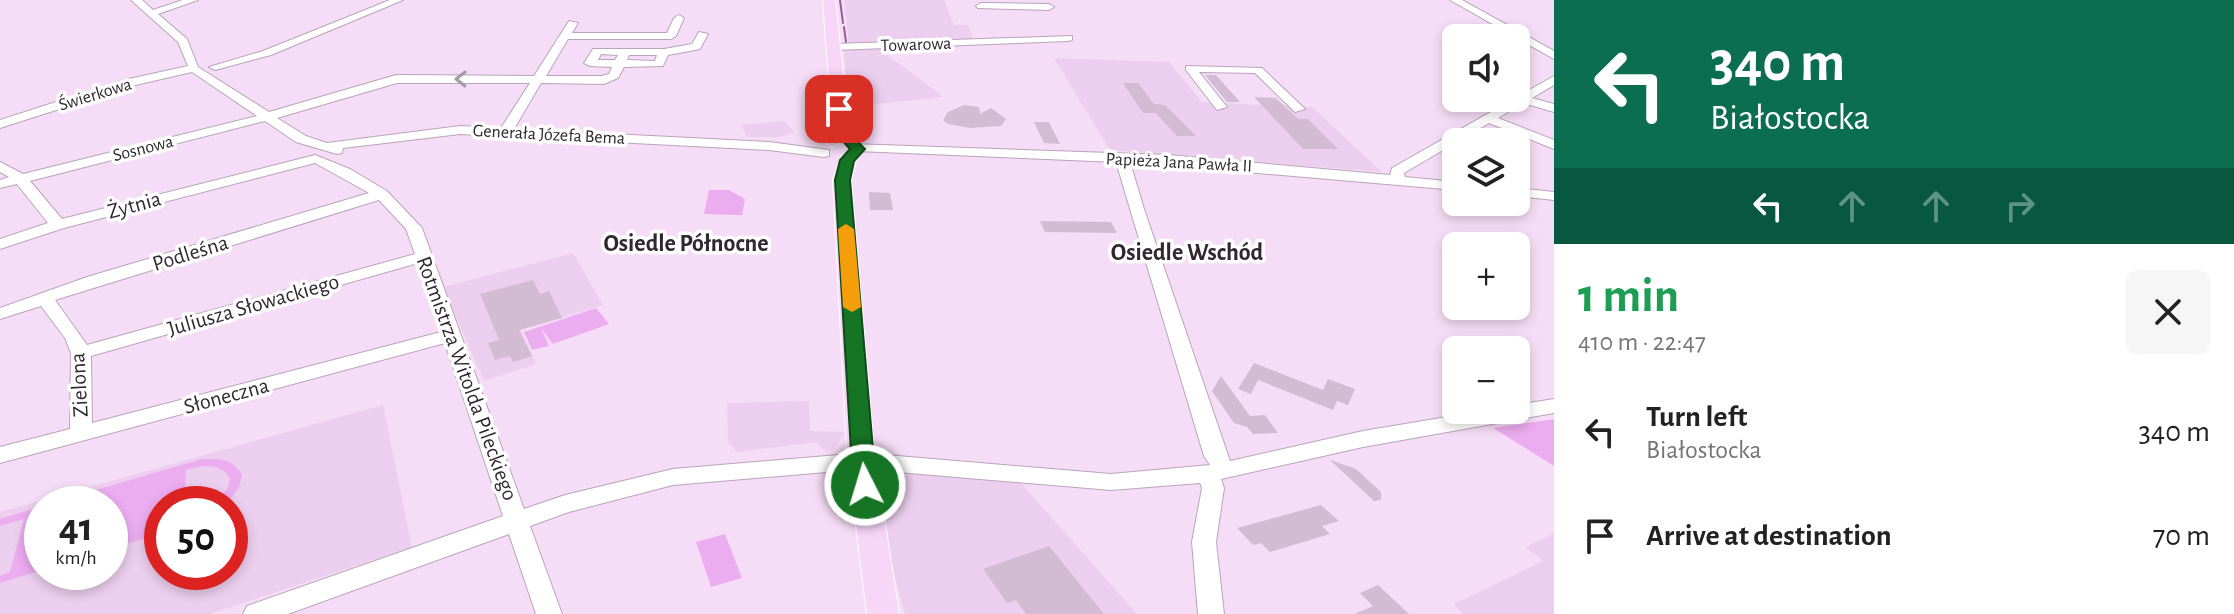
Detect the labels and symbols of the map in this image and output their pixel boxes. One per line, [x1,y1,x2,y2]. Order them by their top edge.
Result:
street label: Towarowa [880,35,952,55]
one-way arrow [454,70,467,88]
street label: Świerkowa [56,72,134,115]
pin [805,75,873,143]
street label: Generała Józefa Bema [472,122,626,148]
street label: Sosnowa [111,133,175,165]
street label: Papieża Jana Pawła II [1105,150,1253,176]
street label: Żytnia [105,187,163,223]
street label: Podleśna [150,231,231,275]
district label: Osiedle Północne [603,232,769,256]
district label: Osiedle Wschód [1111,241,1264,265]
street label: Rotmistrza Witolda Pileckiego [413,253,522,503]
street label: Juliusza Słowackiego [165,270,342,340]
street label: Zielona [66,352,92,418]
street label: Słoneczna [181,374,271,418]
position arrow [823,443,907,527]
speed limit sign: 50 [144,486,248,590]

